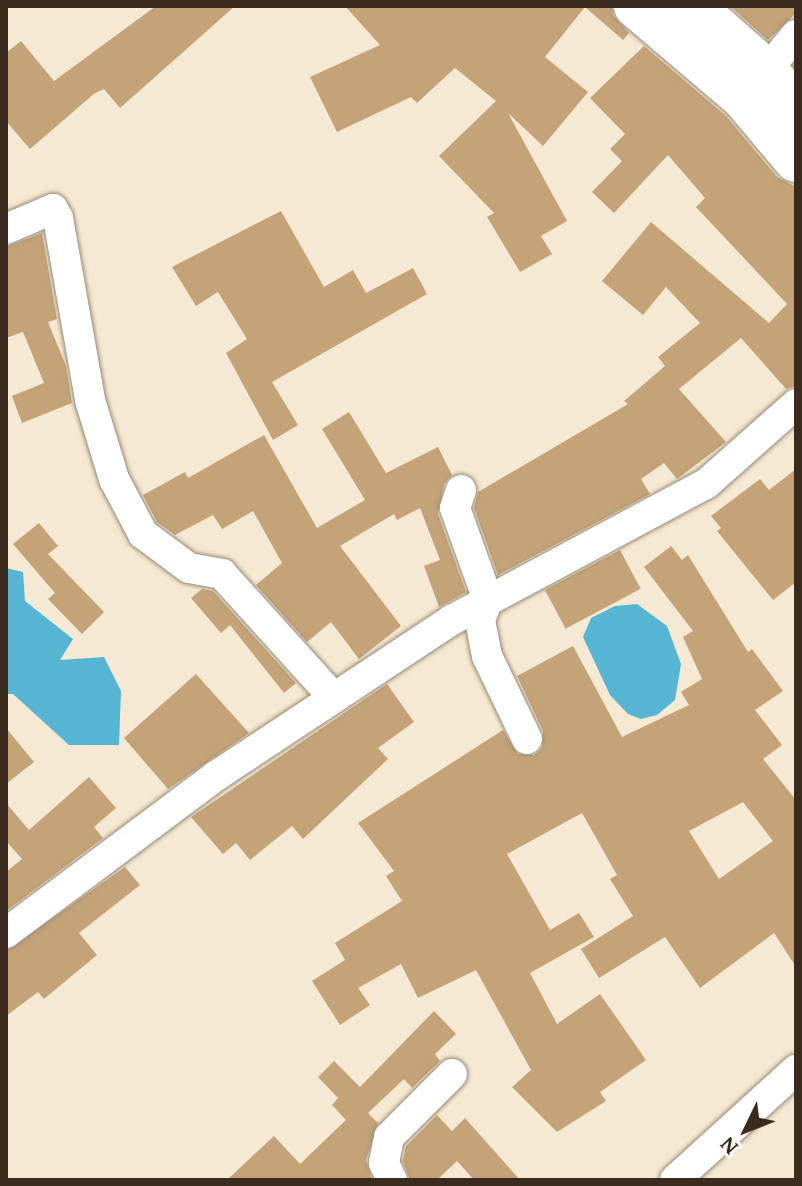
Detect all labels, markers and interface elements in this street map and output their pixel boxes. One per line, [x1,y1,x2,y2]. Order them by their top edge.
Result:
north arrow [706,1090,786,1170]
text: N [712,1130,745,1163]

